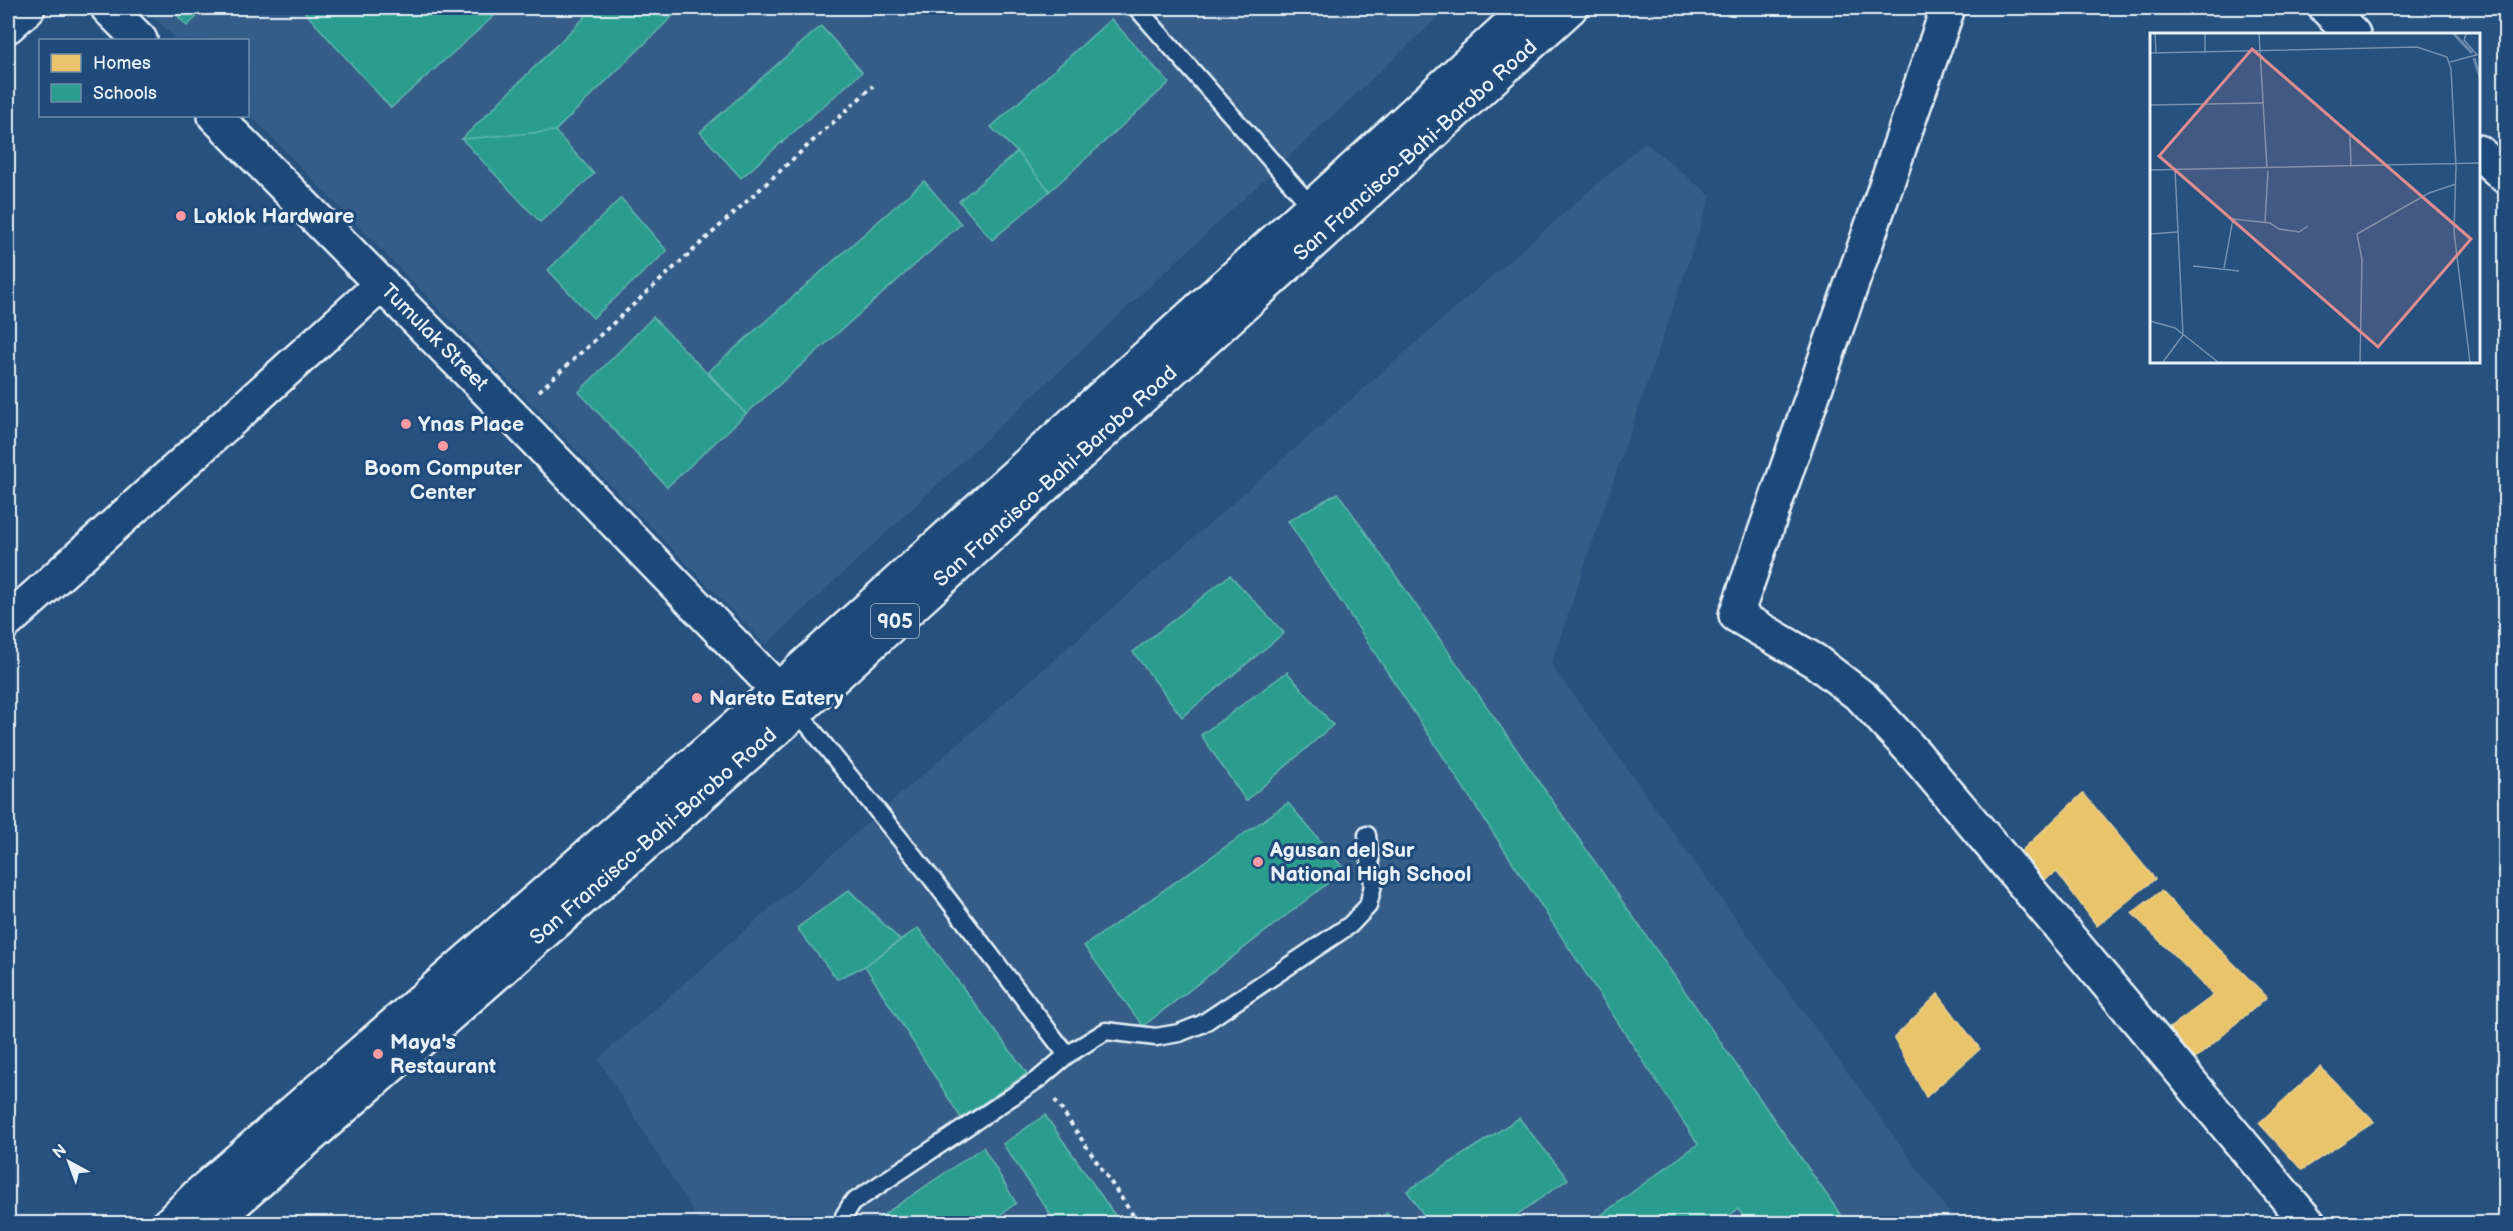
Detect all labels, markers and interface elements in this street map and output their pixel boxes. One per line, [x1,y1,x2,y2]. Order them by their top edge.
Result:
inset map [2150,33,2480,363]
street label: San Francisco-Bahi-Barobo Road [1289,34,1542,266]
legend [39,39,249,117]
text: Homes [93,53,151,74]
text: Schools [93,83,157,104]
place label: Loklok Hardware [193,204,354,229]
marker: Loklok Hardware [174,209,188,223]
street label: Tumulak Street [376,279,494,397]
street label: San Francisco-Bahi-Barobo Road [929,360,1182,592]
place label: Ynas Place [418,412,524,437]
marker: Ynas Place [399,417,413,431]
marker: Boom Computer Center [436,439,450,453]
place label: Boom Computer Center [364,456,523,505]
road number: 905 [871,604,919,638]
place label: Nareto Eatery [709,686,844,711]
marker: Nareto Eatery [690,691,704,705]
street label: San Francisco-Bahi-Barobo Road [525,722,782,950]
place label: Agusan del Sur National High School [1269,838,1471,887]
marker: Agusan del Sur National High School [1251,855,1265,869]
place label: Maya's Restaurant [390,1030,496,1079]
marker: Maya's Restaurant [371,1047,385,1061]
north arrow [39,1132,99,1192]
text: N [49,1141,71,1163]

